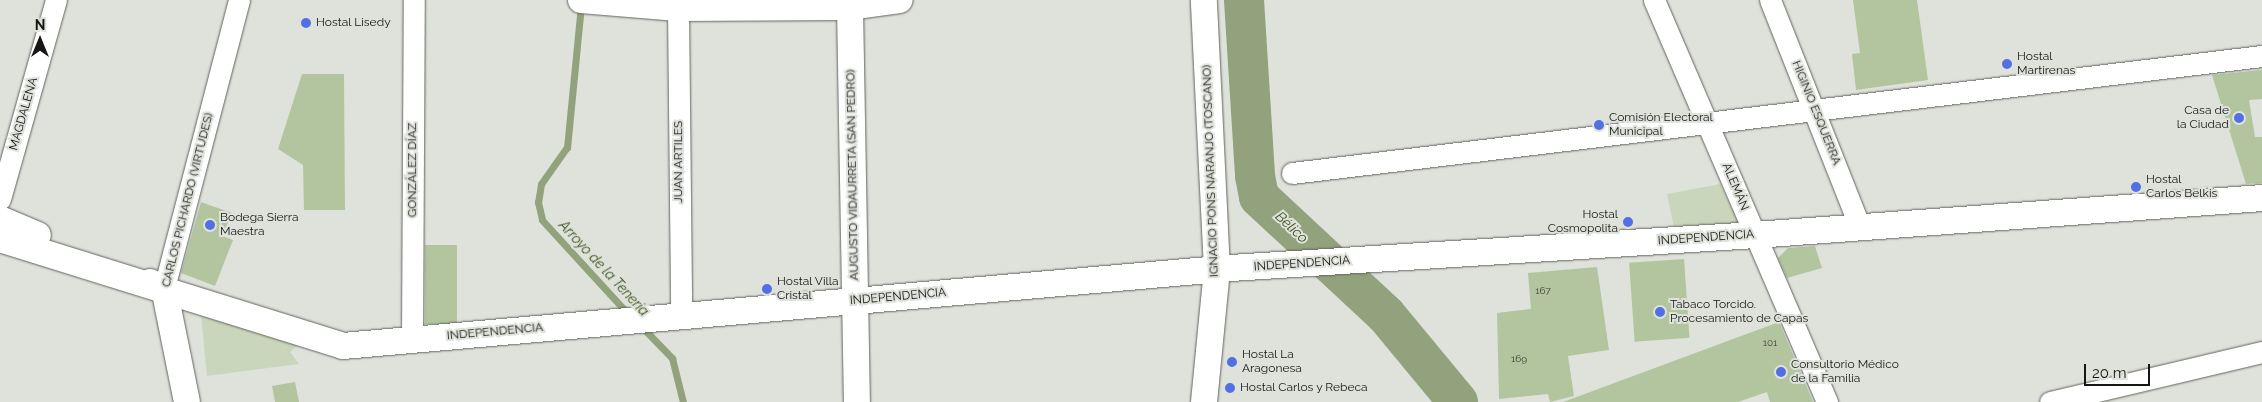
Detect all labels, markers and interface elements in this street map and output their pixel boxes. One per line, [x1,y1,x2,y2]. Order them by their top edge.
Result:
north arrow [15,15,65,65]
place label: Hostal Lisedy [316,16,391,30]
text: N [35,17,45,33]
marker: Hostal Lisedy [300,17,312,29]
place label: Hostal Martirenas [2017,50,2075,78]
marker: Hostal Martirenas [2001,58,2013,70]
street label: HIGINIO ESQUERRA [1788,59,1844,167]
street label: IGNACIO PONS NARANJO (TOSCANO) [1200,65,1222,277]
street label: AUGUSTO VIDAURRETA (SAN PEDRO) [844,69,862,281]
street label: MAGDALENA [7,76,41,152]
place label: Casa de la Ciudad [2177,104,2229,132]
street label: CARLOS PICHARDO (VIRTUDES) [159,111,217,289]
place label: Comisión Electoral Municipal [1609,111,1713,139]
marker: Casa de la Ciudad [2233,112,2245,124]
marker: Comisión Electoral Municipal [1593,119,1605,131]
street label: JUAN ARTILES [672,121,686,203]
street label: GONZÁLEZ DÍAZ [406,123,420,217]
street label: ALEMÁN [1719,161,1751,213]
place label: Hostal Carlos Belkis [2146,173,2217,201]
marker: Hostal Carlos Belkis [2130,181,2142,193]
water label: Bélico [1272,208,1312,246]
place label: Hostal Cosmopolita [1548,208,1618,236]
place label: Bodega Sierra Maestra [220,211,299,239]
marker: Hostal Cosmopolita [1622,216,1634,228]
water label: Arroyo de la Tenería [555,217,653,319]
marker: Bodega Sierra Maestra [204,219,216,231]
street label: INDEPENDENCIA [1657,227,1755,249]
street label: INDEPENDENCIA [1253,253,1351,275]
place label: Hostal Villa Cristal [777,275,839,303]
marker: Hostal Villa Cristal [761,283,773,295]
house number: 167 [1535,285,1551,297]
street label: INDEPENDENCIA [849,286,947,308]
place label: Tabaco Torcido. Procesamiento de Capas [1670,298,1808,326]
marker: Tabaco Torcido. Procesamiento de Capas [1654,306,1666,318]
street label: INDEPENDENCIA [446,321,544,343]
house number: 101 [1763,337,1777,349]
place label: Hostal La Aragonesa [1242,348,1302,376]
house number: 169 [1511,353,1527,365]
scale bar [2087,354,2153,386]
marker: Hostal La Aragonesa [1226,356,1238,368]
place label: Consultorio Médico de la Familia [1791,358,1899,386]
text: 20 m [2092,364,2127,382]
marker: Consultorio Médico de la Familia [1775,366,1787,378]
place label: Hostal Carlos y Rebeca [1240,381,1369,395]
marker: Hostal Carlos y Rebeca [1224,382,1236,394]

